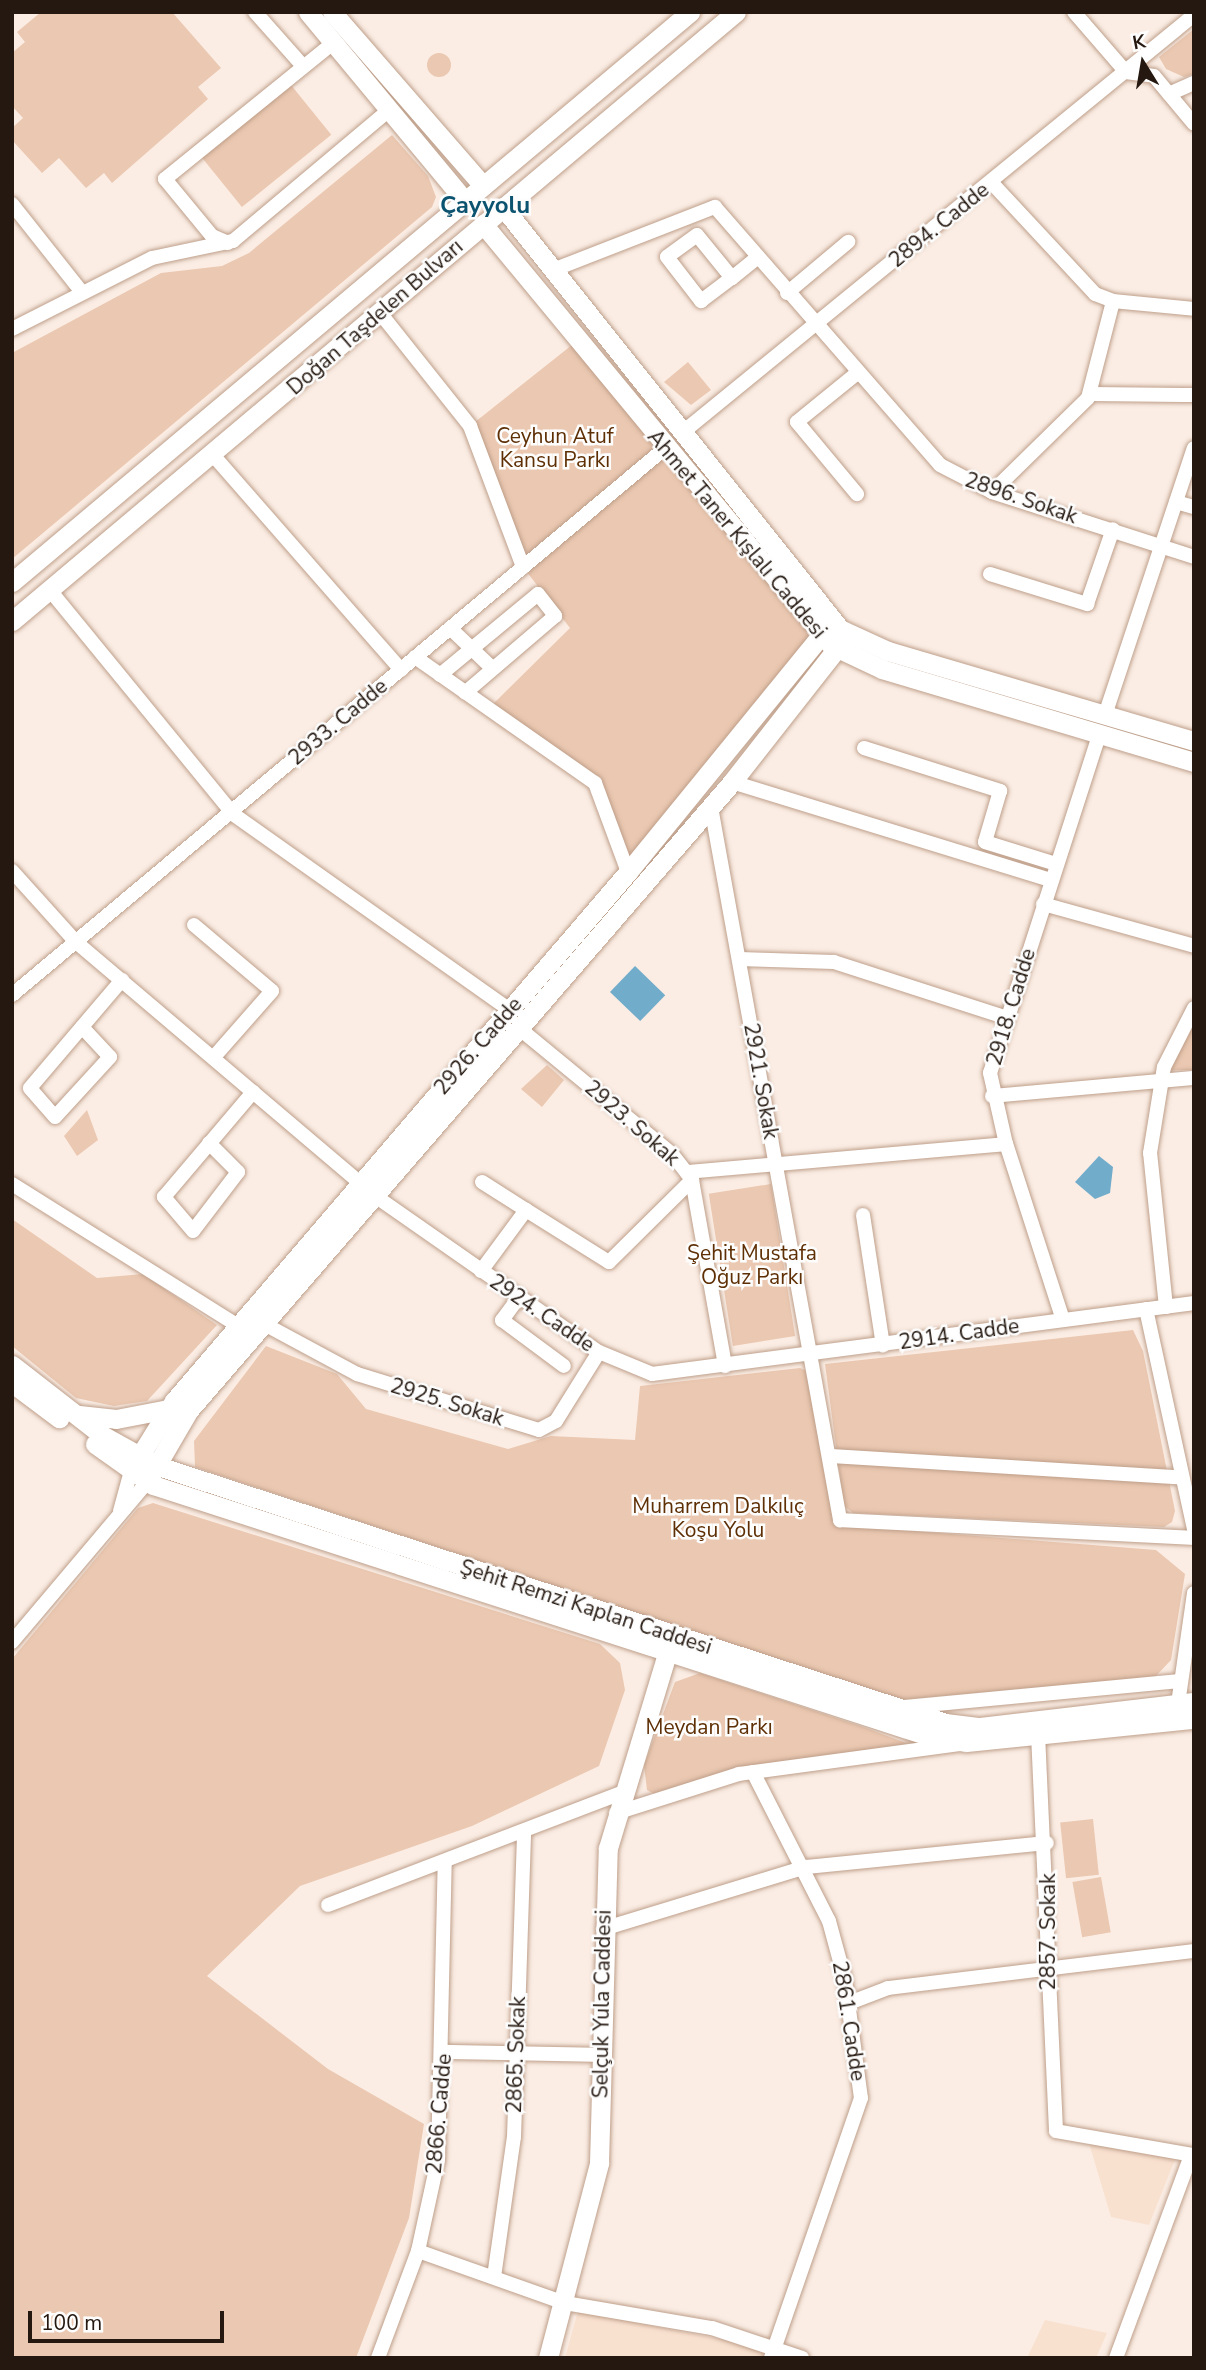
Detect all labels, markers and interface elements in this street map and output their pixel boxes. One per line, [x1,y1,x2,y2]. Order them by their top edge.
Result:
north arrow [1108,28,1178,98]
text: K [1130,28,1148,56]
street label: 2894. Cadde [884,177,994,273]
district label: Çayyolu [440,192,530,220]
street label: Doğan Taşdelen Bulvarı [282,234,468,400]
park label: Ceyhun Atuf Kansu Parkı [496,423,614,473]
street label: Ahmet Taner Kışlalı Caddesi [642,424,832,644]
street label: 2896. Sokak [961,467,1081,529]
street label: 2933. Cadde [283,673,393,771]
street label: 2918. Cadde [981,945,1041,1069]
street label: 2926. Cadde [429,992,527,1100]
street label: 2921. Sokak [738,1021,784,1141]
street label: 2923. Sokak [580,1075,684,1171]
park label: Şehit Mustafa Oğuz Parkı [687,1240,817,1290]
street label: 2924. Cadde [485,1269,599,1357]
street label: 2914. Cadde [897,1313,1021,1355]
street label: 2925. Sokak [387,1373,507,1431]
park label: Muharrem Dalkılıç Koşu Yolu [632,1493,804,1543]
street label: Şehit Remzi Kaplan Caddesi [457,1554,715,1660]
park label: Meydan Parkı [645,1714,773,1740]
street label: 2857. Sokak [1035,1873,1061,1991]
street label: Selçuk Yula Caddesi [588,1909,616,2099]
street label: 2861. Cadde [827,1959,871,2083]
street label: 2865. Sokak [501,1996,531,2114]
street label: 2866. Cadde [421,2053,457,2175]
scale bar [32,2296,228,2340]
text: 100 m [41,2309,102,2337]

